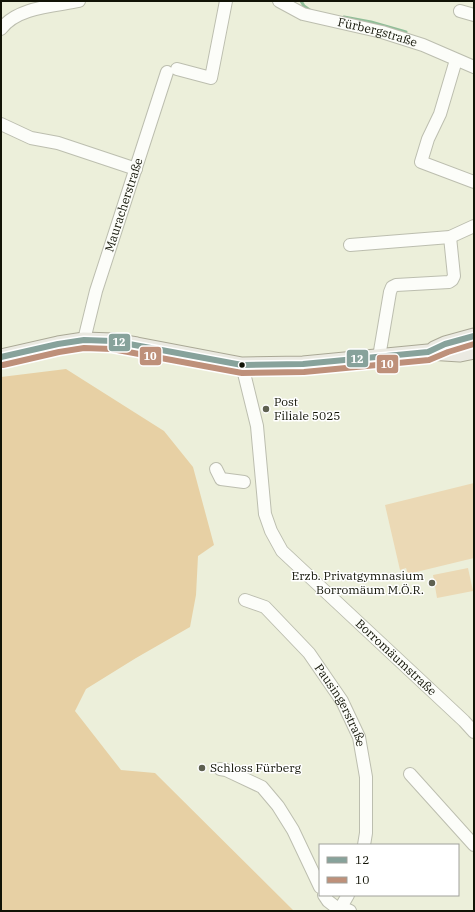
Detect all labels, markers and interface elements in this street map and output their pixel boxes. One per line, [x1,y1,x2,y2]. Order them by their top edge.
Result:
street label: Fürbergstraße [336,14,419,50]
street label: Mauracherstraße [101,156,146,254]
line badge: 12 [108,333,131,352]
text: 12 [112,335,126,349]
line badge: 10 [139,346,162,366]
text: 10 [143,349,157,363]
line badge: 12 [346,349,369,368]
text: 12 [350,352,364,366]
line badge: 10 [376,354,399,374]
text: 10 [380,357,394,371]
unlabelled marker [237,360,247,370]
place label: Post Filiale 5025 [274,394,341,423]
marker: Post Filiale 5025 [261,404,271,414]
place label: Erzb. Privatgymnasium Borromäum M.Ö.R. [292,568,425,597]
marker: Erzb. Privatgymnasium Borromäum M.Ö.R. [427,578,437,588]
street label: Borromäumstraße [353,616,440,698]
street label: Pausingerstraße [312,661,369,748]
place label: Schloss Fürberg [210,760,302,775]
marker: Schloss Fürberg [197,763,207,773]
legend [319,844,459,896]
text: 12 [355,852,369,867]
text: 10 [355,872,369,887]

